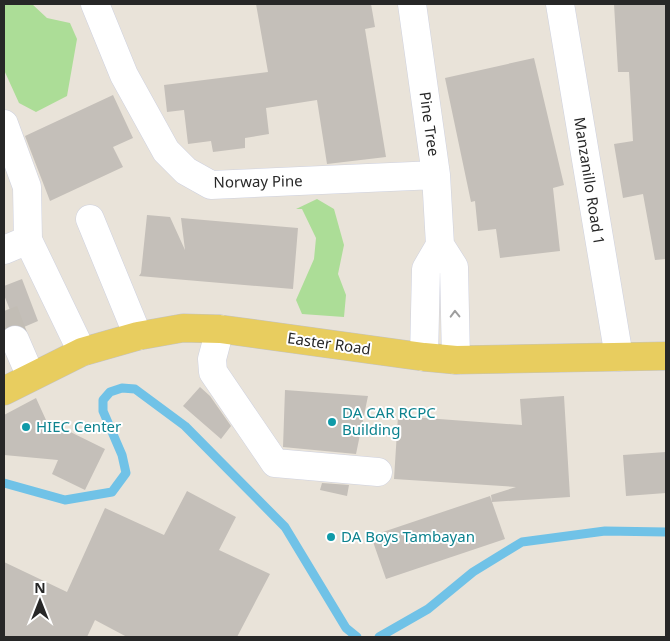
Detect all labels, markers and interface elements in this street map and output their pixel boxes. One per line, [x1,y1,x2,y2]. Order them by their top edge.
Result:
street label: Pine Tree [416,90,444,157]
street label: Manzanillo Road 1 [570,116,610,246]
street label: Norway Pine [213,170,303,192]
one-way arrow [450,309,460,317]
street label: Easter Road [286,327,372,359]
place label: DA CAR RCPC Building [342,402,436,439]
place label: HIEC Center [36,416,121,436]
marker: DA CAR RCPC Building [326,416,338,428]
marker: HIEC Center [20,421,32,433]
place label: DA Boys Tambayan [341,526,475,546]
marker: DA Boys Tambayan [325,531,337,543]
north arrow [15,576,65,626]
text: N [34,578,46,597]

